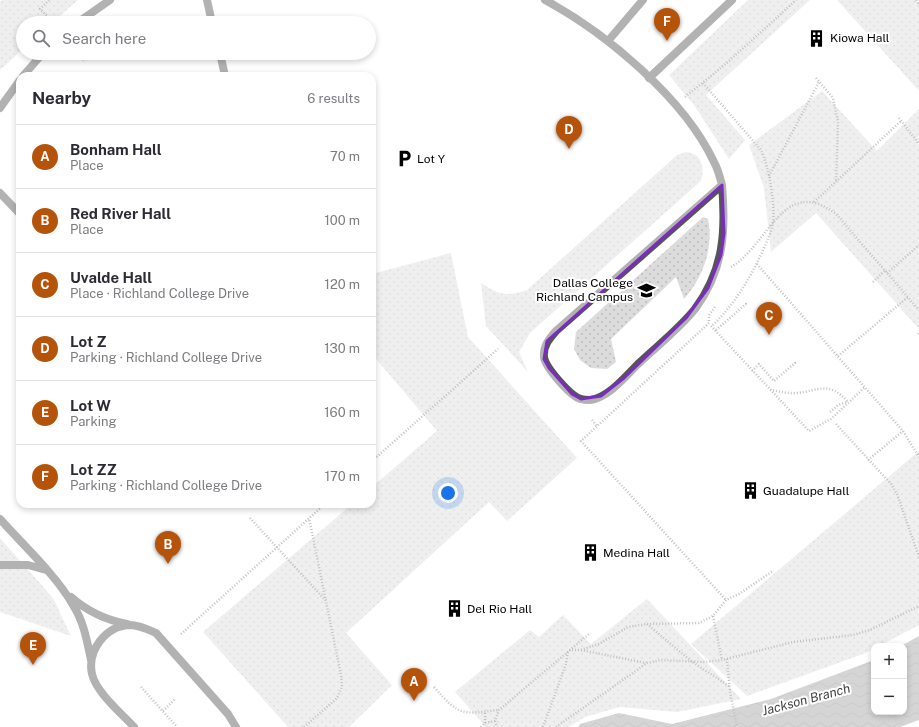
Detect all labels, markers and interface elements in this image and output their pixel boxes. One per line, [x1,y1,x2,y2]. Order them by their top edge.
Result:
pin: F [654,8,680,41]
search box [16,16,376,60]
icon: search [30,27,52,49]
building icon: Kiowa Hall [807,28,827,48]
text: Search here [62,30,146,47]
place label: Kiowa Hall [830,31,890,45]
text: Nearby [32,88,91,108]
text: 6 results [307,91,360,106]
pin: D [556,116,582,149]
text: Bonham Hall [70,141,162,158]
text: A [40,149,50,164]
text: 70 m [330,149,360,164]
parking icon: Lot Y [394,149,414,169]
place label: Lot Y [417,152,446,166]
text: Place [70,158,104,173]
text: Red River Hall [70,205,171,222]
text: B [41,213,49,228]
text: 100 m [324,213,360,228]
text: Place [70,222,104,237]
text: Uvalde Hall [70,269,152,286]
place label: Dallas College Richland Campus [536,276,633,304]
text: C [40,277,50,292]
text: 120 m [325,277,360,292]
school or university icon: Dallas College Richland Campus [636,280,656,300]
text: Place · Richland College Drive [70,286,249,301]
pin: C [756,302,782,335]
text: Lot Z [70,333,107,350]
text: D [40,341,50,356]
text: 130 m [324,341,360,356]
text: Parking · Richland College Drive [70,350,262,365]
text: Lot W [70,397,111,414]
text: E [41,405,49,420]
text: 160 m [324,405,360,420]
text: Parking [70,414,117,429]
text: Lot ZZ [70,461,117,478]
text: F [41,469,49,484]
text: 170 m [325,469,360,484]
text: Parking · Richland College Drive [70,478,262,493]
building icon: Guadalupe Hall [740,481,760,501]
your location [438,483,458,503]
place label: Guadalupe Hall [763,484,850,498]
pin: B [155,531,181,564]
building icon: Medina Hall [580,543,600,563]
place label: Medina Hall [603,546,670,560]
building icon: Del Rio Hall [444,599,464,619]
place label: Del Rio Hall [467,602,533,616]
pin: E [20,632,46,665]
map controls [871,643,907,715]
button: + [871,643,907,679]
pin: A [401,668,427,701]
button: − [871,679,907,715]
water label: Jackson Branch [760,681,852,718]

